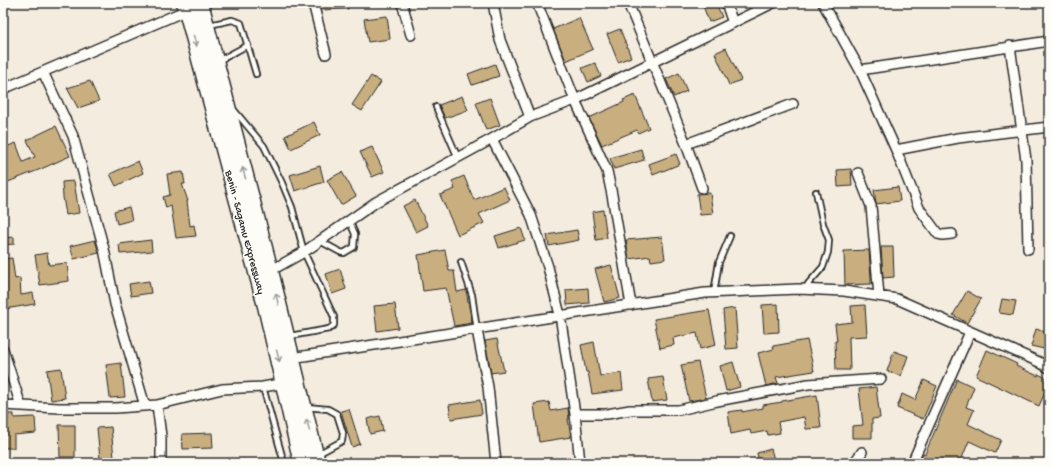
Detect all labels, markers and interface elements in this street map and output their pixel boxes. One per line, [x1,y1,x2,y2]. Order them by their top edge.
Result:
one-way arrow [192,34,199,47]
one-way arrow [240,167,247,180]
street label: Benin - Sagamu Expressway [221,168,267,296]
one-way arrow [272,293,280,306]
one-way arrow [275,349,282,362]
one-way arrow [304,419,311,432]

